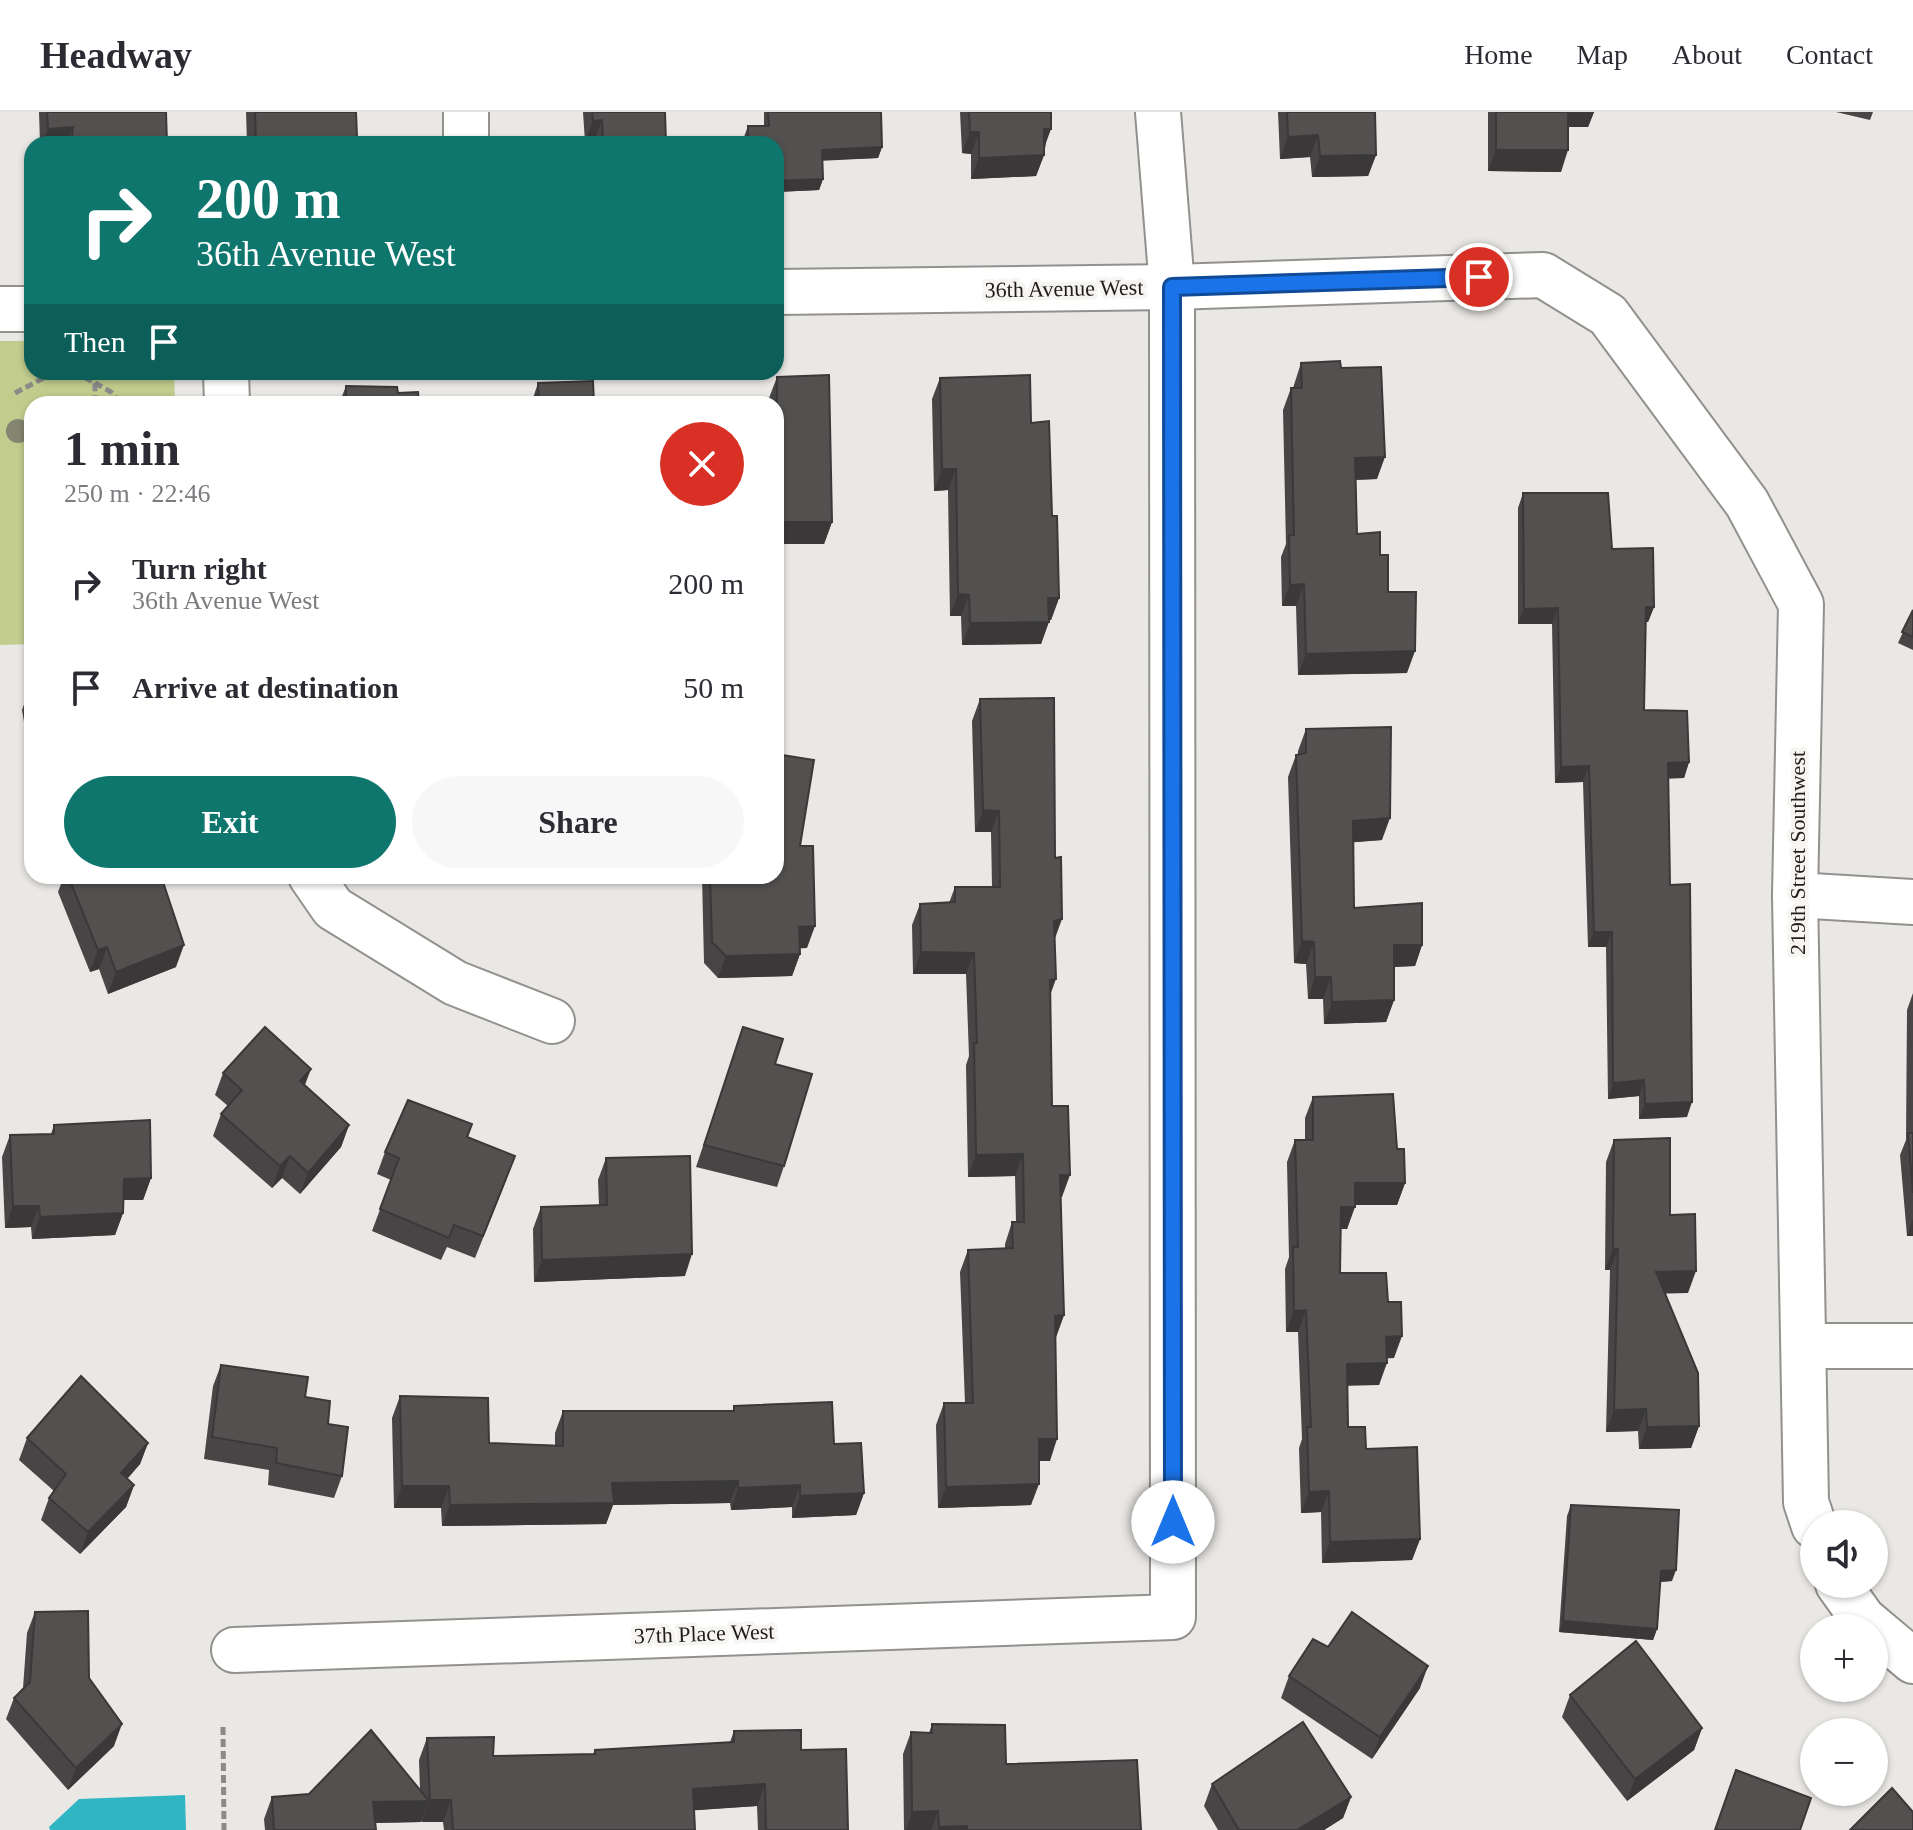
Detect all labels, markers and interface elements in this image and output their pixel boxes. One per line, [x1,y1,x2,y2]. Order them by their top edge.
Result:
text: Headway [40,34,192,76]
text: Home [1464,39,1533,70]
text: Map [1577,39,1628,70]
text: About [1672,39,1742,70]
text: Contact [1786,39,1873,70]
icon: right [64,168,168,272]
text: 200 m [196,168,341,230]
text: 36th Avenue West [196,234,456,274]
pin [1445,243,1513,311]
icon: arrive [1457,255,1501,299]
street label: 36th Avenue West [984,275,1144,302]
icon: arrive [142,320,186,364]
text: Then [64,325,126,358]
text: 1 min [64,422,180,475]
button: close [660,422,744,506]
text: 250 m · 22:46 [64,479,211,508]
text: Turn right [132,552,267,585]
icon: right [64,562,108,606]
text: 200 m [668,567,744,600]
text: 36th Avenue West [132,586,320,615]
icon: arrive [64,666,108,710]
text: Arrive at destination [132,671,399,704]
text: 50 m [683,671,744,704]
street label: 219th Street Southwest [1785,751,1810,955]
button: Exit [64,776,396,868]
button: Share [412,776,744,868]
position arrow [1131,1480,1215,1564]
map controls [1800,1510,1888,1806]
button: sound [1800,1510,1888,1598]
button: + [1800,1614,1888,1702]
street label: 37th Place West [633,1619,775,1648]
button: − [1800,1718,1888,1806]

